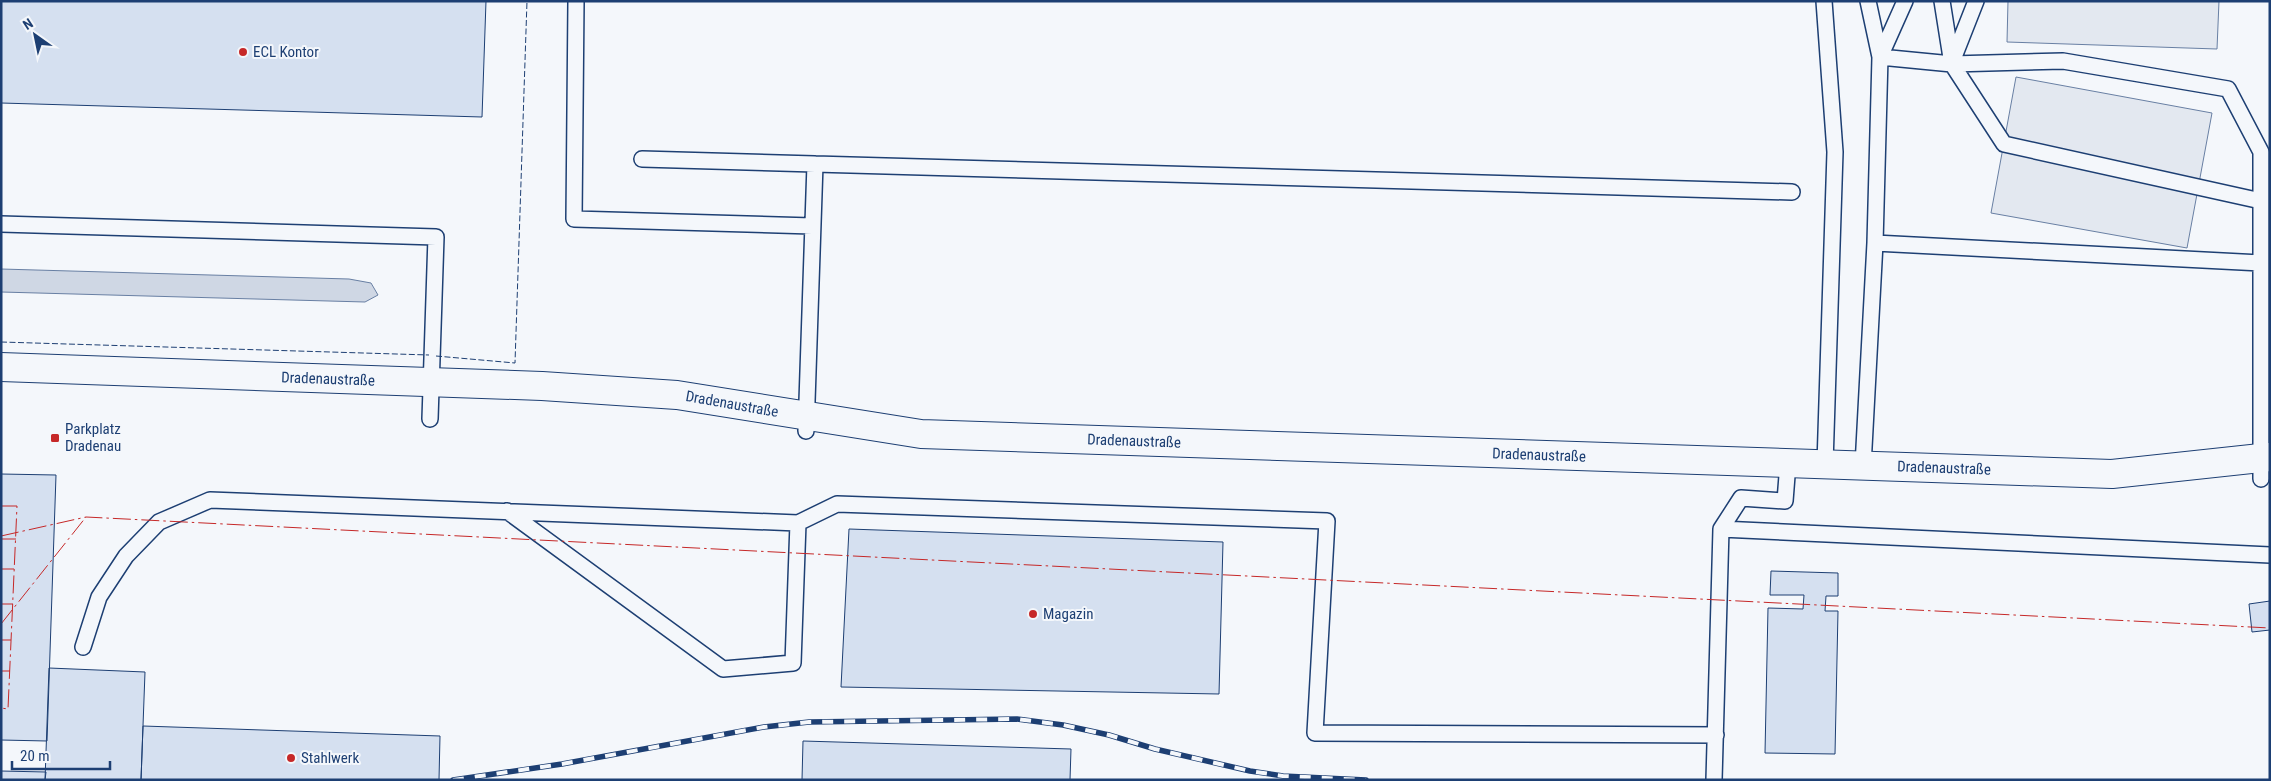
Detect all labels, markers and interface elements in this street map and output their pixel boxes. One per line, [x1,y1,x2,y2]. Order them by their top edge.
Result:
north arrow [10,10,60,60]
text: N [20,15,36,33]
place label: ECL Kontor [253,43,319,61]
marker: ECL Kontor [237,46,249,58]
street label: Dradenaustraße [281,368,375,390]
street label: Dradenaustraße [684,387,780,421]
place label: Parkplatz Dradenau [65,420,121,455]
street label: Dradenaustraße [1087,430,1181,452]
marker: Parkplatz Dradenau [49,432,61,444]
street label: Dradenaustraße [1492,444,1586,466]
street label: Dradenaustraße [1897,457,1991,479]
place label: Magazin [1043,605,1093,623]
marker: Magazin [1027,608,1039,620]
scale bar [12,738,110,770]
text: 20 m [20,747,50,765]
place label: Stahlwerk [301,749,359,767]
marker: Stahlwerk [285,752,297,764]

